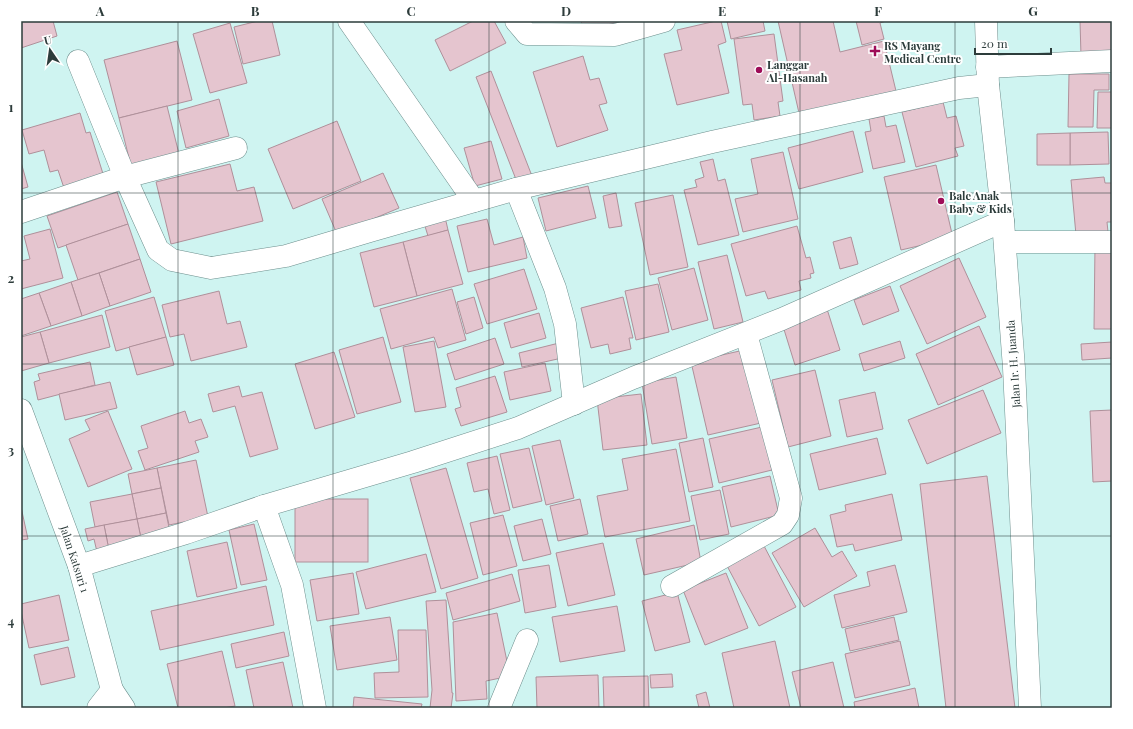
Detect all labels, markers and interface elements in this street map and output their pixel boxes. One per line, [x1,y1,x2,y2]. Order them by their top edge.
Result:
text: A [95,2,105,19]
text: B [251,2,260,19]
text: C [406,2,416,19]
text: D [561,2,571,19]
text: E [718,2,726,19]
text: F [874,2,882,19]
text: G [1028,2,1038,19]
north arrow [30,30,70,70]
scale bar [975,30,1051,56]
text: U [42,32,53,48]
text: 20 m [981,35,1008,51]
place label: RS Mayang Medical Centre [884,38,962,66]
marker: RS Mayang Medical Centre [869,45,881,57]
place label: Langgar Al-Hasanah [766,57,828,85]
marker: Langgar Al-Hasanah [754,65,764,75]
text: 1 [9,98,14,115]
place label: Bale Anak Baby & Kids [949,188,1012,216]
marker: Bale Anak Baby & Kids [936,196,946,206]
text: 2 [8,269,15,286]
street label: Jalan Ir. H. Juanda [1002,319,1024,409]
text: 3 [8,441,14,458]
street label: Jalan Katsuri 1 [57,523,93,594]
text: 4 [8,612,15,629]

